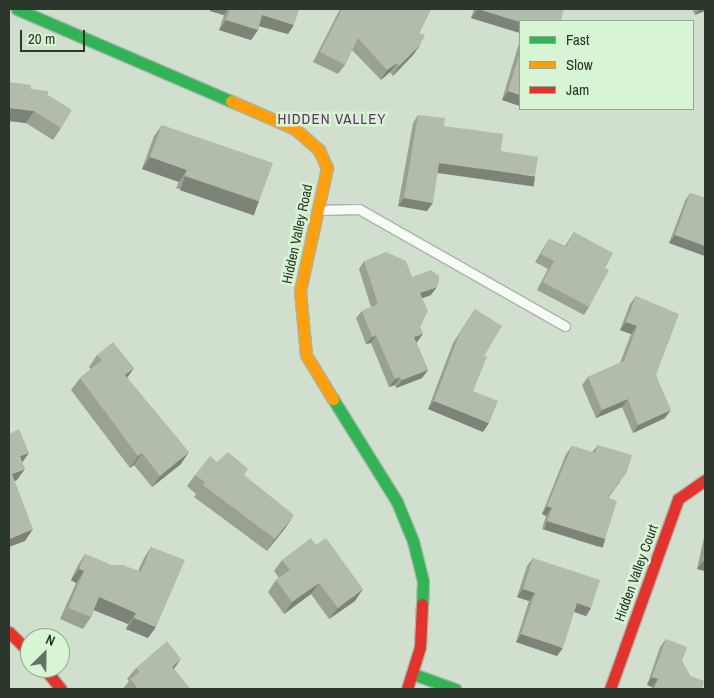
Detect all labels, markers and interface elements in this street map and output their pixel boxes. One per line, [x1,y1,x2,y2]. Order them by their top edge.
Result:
scale bar [22,20,88,52]
legend [519,20,694,110]
text: 20 m [28,28,55,49]
text: Fast [566,29,589,50]
text: Slow [566,54,593,75]
text: Jam [566,79,589,100]
district label: HIDDEN VALLEY [276,110,388,128]
street label: Hidden Valley Road [278,183,316,285]
street label: Hidden Valley Court [611,522,661,624]
north arrow [20,628,70,678]
text: N [43,630,58,650]

